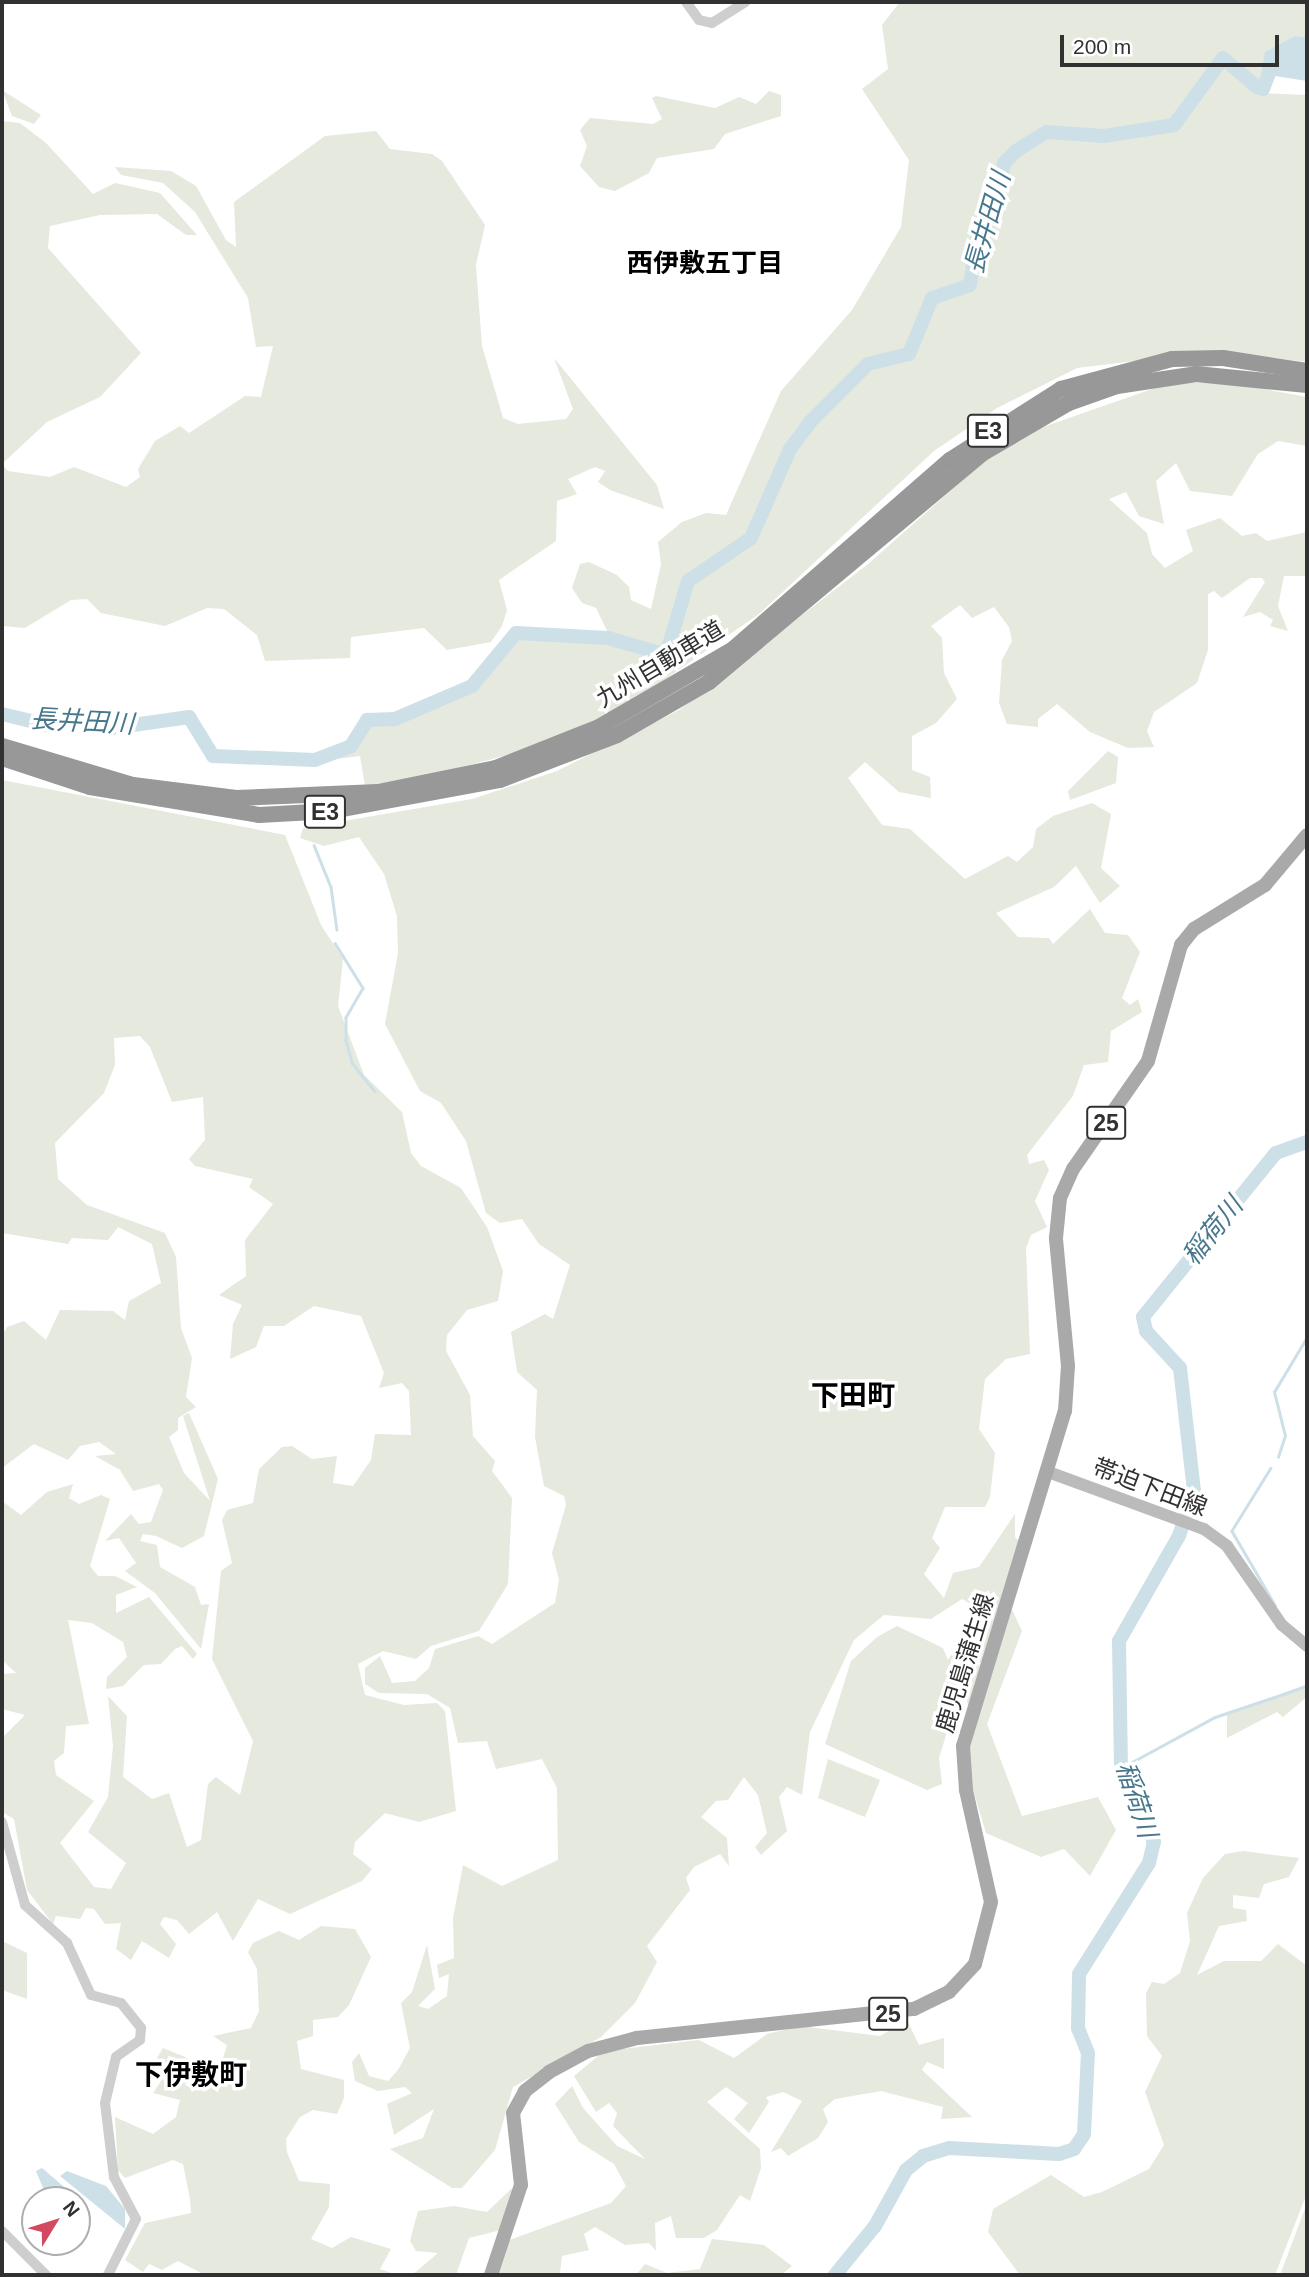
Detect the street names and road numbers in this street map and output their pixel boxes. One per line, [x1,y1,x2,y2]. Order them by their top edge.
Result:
road number: E3 [965,412,1011,450]
street label: 九州自動車道 [591,615,729,713]
road number: E3 [302,792,348,832]
road number: 25 [1085,1104,1127,1142]
street label: 帯迫下田線 [1089,1452,1211,1522]
street label: 鹿児島蒲生線 [930,1590,1000,1736]
road number: 25 [867,1994,909,2034]

